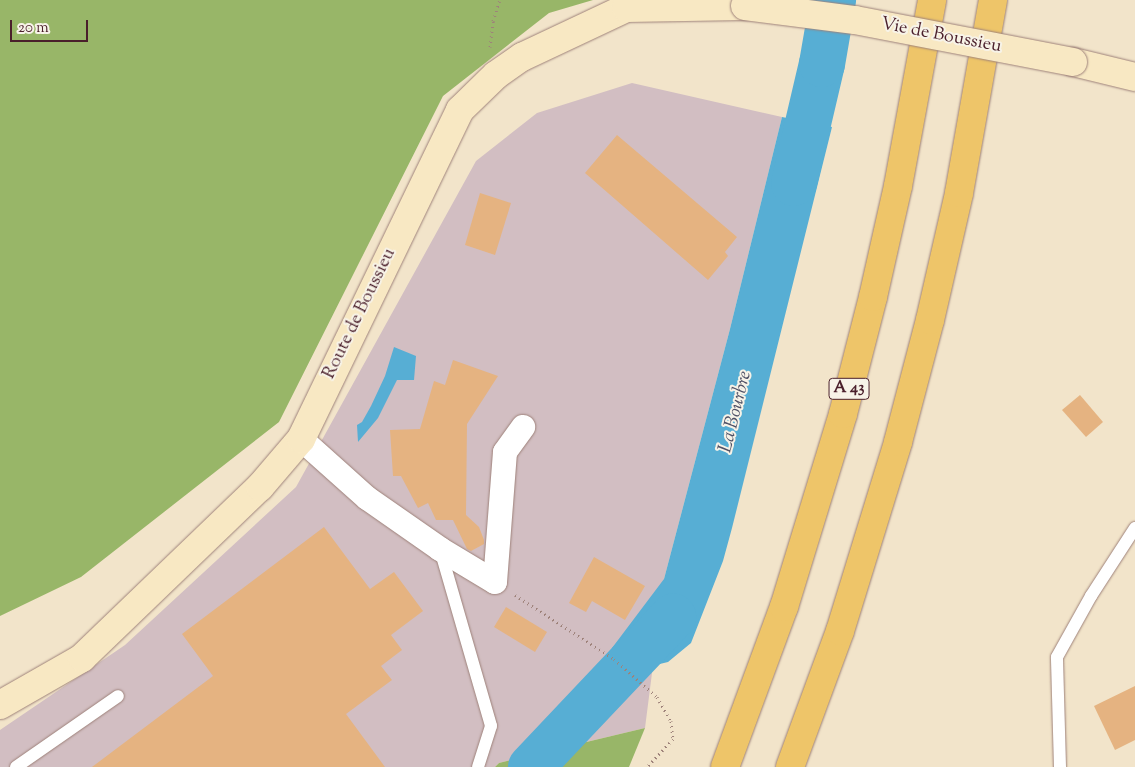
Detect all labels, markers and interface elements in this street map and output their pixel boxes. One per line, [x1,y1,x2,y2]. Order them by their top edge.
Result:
scale bar [12,10,90,42]
street label: Vie de Boussieu [879,14,1003,58]
text: 20 m [18,18,49,39]
street label: Route de Boussieu [319,245,401,383]
water label: La Bourbre [715,369,757,455]
road number: A 43 [828,376,870,402]

